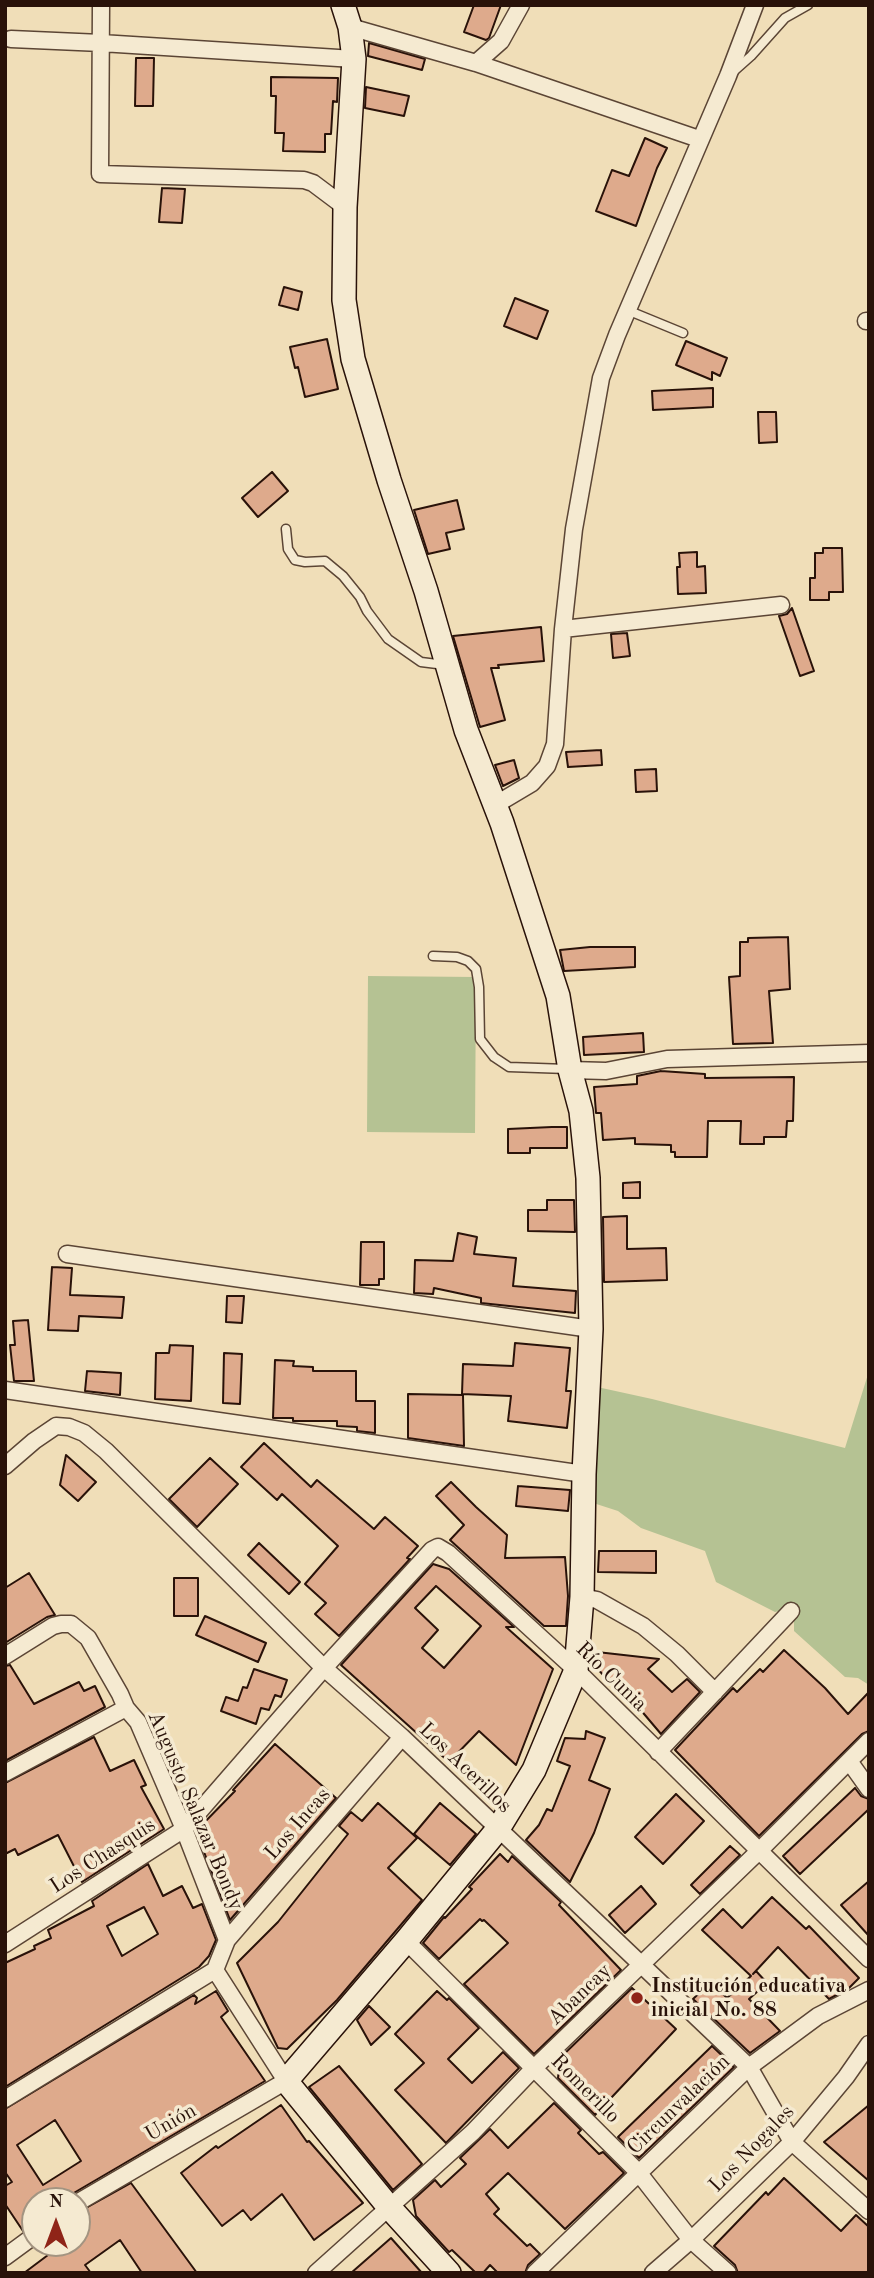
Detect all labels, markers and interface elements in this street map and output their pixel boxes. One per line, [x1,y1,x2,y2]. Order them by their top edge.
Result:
street label: Río Cunia [570,1637,652,1717]
street label: Augusto Salazar Bondy [142,1707,248,1915]
street label: Los Acerillos [413,1717,517,1819]
street label: Los Incas [260,1783,336,1865]
street label: Los Chasquis [45,1812,161,1900]
street label: Abancay [543,1959,617,2031]
place label: Institución educativa inicial No. 88 [651,1973,846,2023]
marker: Institución educativa inicial No. 88 [629,1990,645,2006]
street label: Romerillo [545,2049,625,2129]
street label: Circunvalación [622,2050,736,2160]
street label: Unión [141,2098,201,2148]
street label: Los Nogales [704,2100,800,2198]
north arrow [21,2187,91,2257]
text: N [49,2193,63,2212]

